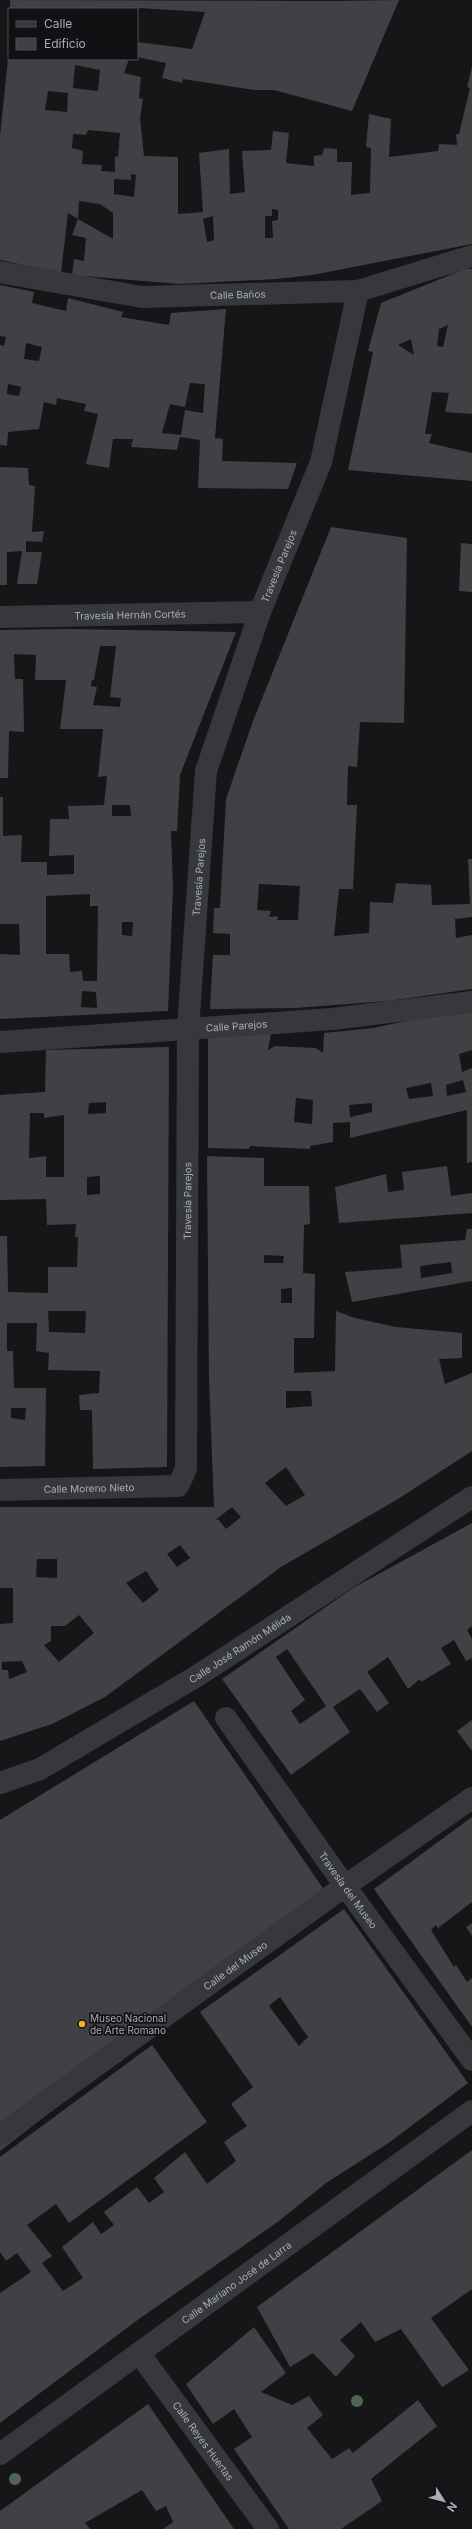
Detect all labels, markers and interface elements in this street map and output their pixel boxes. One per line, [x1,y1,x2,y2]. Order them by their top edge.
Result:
legend [8,8,138,60]
text: Calle [44,16,72,31]
text: Edificio [44,36,86,51]
street label: Calle Baños [210,288,266,301]
street label: Travesía Parejos [258,528,299,604]
street label: Travesía Hernán Cortés [74,607,186,622]
street label: Travesía Parejos [190,838,207,916]
street label: Calle Parejos [205,1018,268,1034]
street label: Travesía Parejos [181,1162,193,1240]
street label: Calle Moreno Nieto [44,1481,134,1495]
street label: Calle José Ramón Mélida [187,1611,293,1685]
street label: Travesía del Museo [317,1849,380,1931]
street label: Calle del Museo [201,1938,269,1992]
place label: Museo Nacional de Arte Romano [90,2012,166,2036]
marker: Museo Nacional de Arte Romano [77,2019,87,2029]
street label: Calle Mariano José de Larra [179,2238,293,2326]
street label: Calle Reyes Huertas [170,2399,236,2483]
north arrow [424,2481,464,2521]
text: N [444,2499,460,2514]

